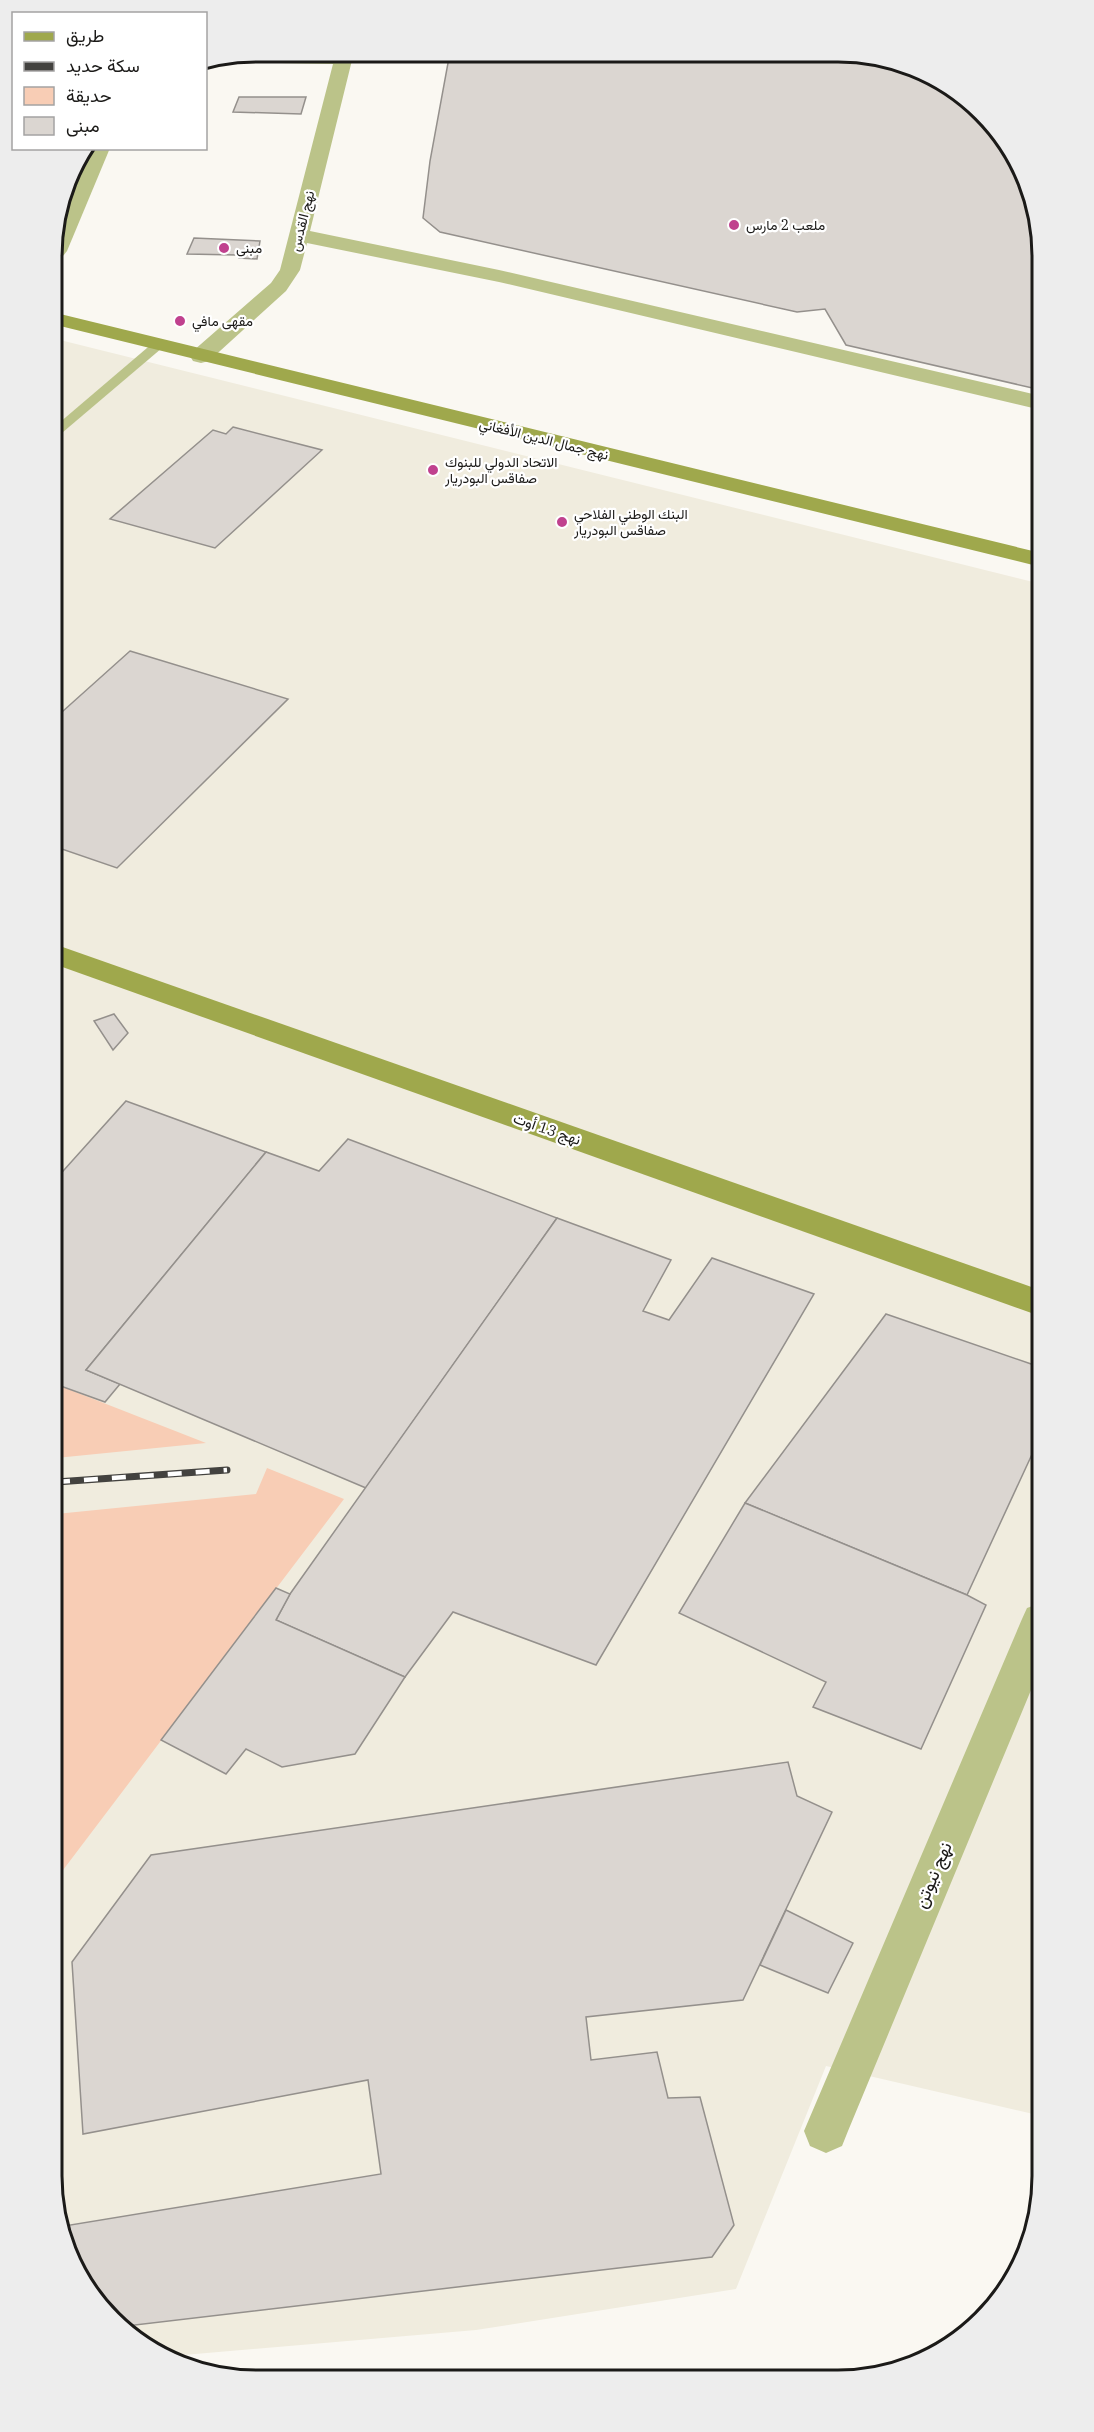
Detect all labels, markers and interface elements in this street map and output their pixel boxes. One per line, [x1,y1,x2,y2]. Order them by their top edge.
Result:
legend [12,12,207,150]
text: طريق [66,24,104,47]
text: سكة حديد [66,54,140,77]
text: حديقة [66,84,112,107]
text: مبنى [66,114,100,137]
street label: نهج القدس [286,189,320,254]
place label: ملعب 2 مارس [746,216,825,234]
marker: ملعب 2 مارس [727,218,741,232]
place label: مبنى [236,239,262,257]
marker: مبنى [217,241,231,255]
place label: مقهى مافي [192,312,253,333]
marker: مقهى مافي [173,314,187,328]
street label: نهج جمال الدين الأفغاني [477,414,610,467]
place label: الاتحاد الدولي للبنوك صفاقس البودريار [444,453,558,487]
marker: الاتحاد الدولي للبنوك صفاقس البودريار [426,463,440,477]
place label: البنك الوطني الفلاحي صفاقس البودريار [573,505,688,539]
marker: البنك الوطني الفلاحي صفاقس البودريار [555,515,569,529]
street label: نهج 13 أوت [510,1108,584,1151]
street label: نهج نيوتن [908,1838,958,1912]

